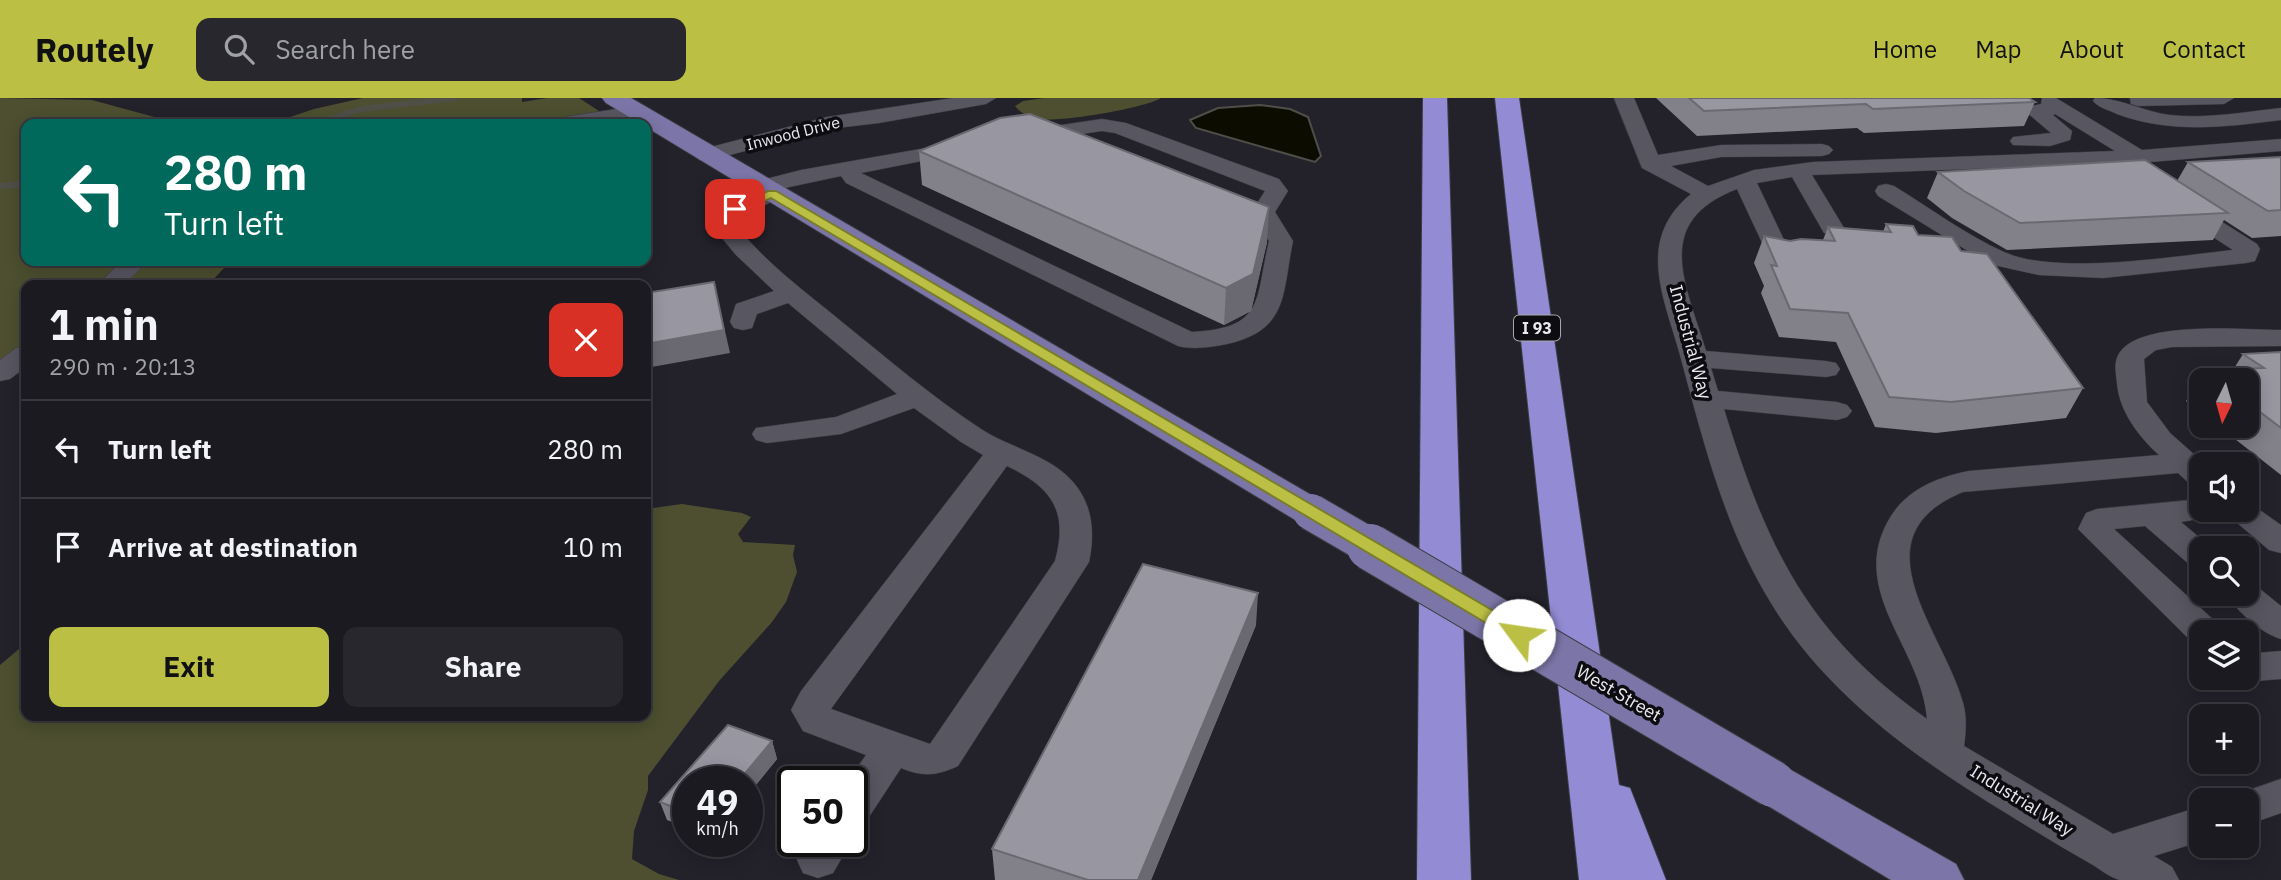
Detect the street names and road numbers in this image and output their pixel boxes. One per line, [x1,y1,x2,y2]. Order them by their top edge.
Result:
street label: Inwood Drive [744,112,842,154]
street label: Industrial Way [1665,282,1717,402]
road number: I 93 [1514,316,1560,340]
street label: West Street [1572,659,1666,727]
street label: Industrial Way [1966,759,2078,841]

